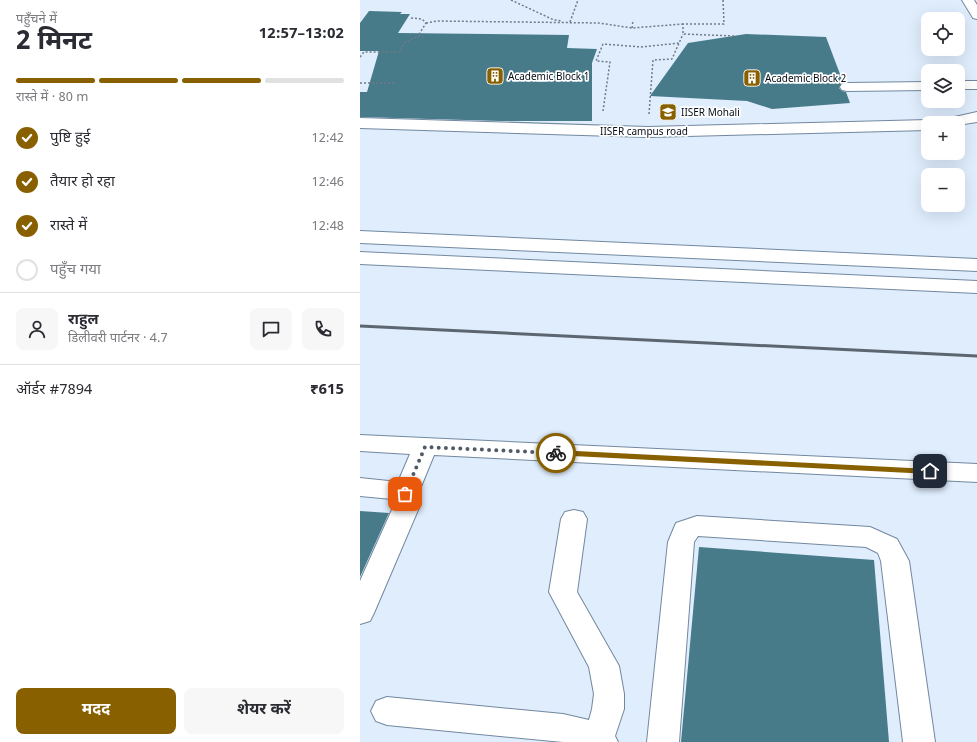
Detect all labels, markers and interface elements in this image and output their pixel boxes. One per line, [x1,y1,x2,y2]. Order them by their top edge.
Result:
text: पहुँचने में [16,11,57,28]
map controls [921,12,965,212]
button: locate [921,12,965,56]
text: 12:57–13:02 [259,25,344,44]
text: 2 मिनट [16,26,92,60]
button: layers [921,64,965,108]
building icon: Academic Block 1 [485,66,505,86]
building icon: Academic Block 2 [742,68,762,88]
place label: Academic Block 1 [508,71,589,84]
place label: Academic Block 2 [765,73,846,86]
text: रास्ते में · 80 m [16,89,88,106]
school or university icon: IISER Mohali [658,102,678,122]
place label: IISER Mohali [681,107,740,120]
button: + [921,116,965,160]
street label: IISER campus road [600,126,688,139]
icon: check [16,127,38,149]
text: पुष्टि हुई [50,129,90,148]
text: 12:42 [312,130,344,147]
button: − [921,168,965,212]
icon: check [16,171,38,193]
text: तैयार हो रहा [50,173,115,192]
text: 12:46 [312,174,344,191]
icon: check [16,215,38,237]
text: रास्ते में [50,217,87,236]
text: 12:48 [312,218,344,235]
text: पहुँच गया [50,261,101,280]
button: person [16,308,58,350]
button: chat [250,308,292,350]
button: phone [302,308,344,350]
text: राहुल [68,311,99,330]
text: डिलीवरी पार्टनर · 4.7 [68,330,168,347]
text: ऑर्डर #7894 [16,381,92,400]
text: ₹615 [310,381,344,400]
courier [536,433,576,473]
icon: bike [545,442,567,464]
pin [913,454,947,488]
icon: home [919,460,941,482]
pin [388,477,422,511]
icon: bag [394,483,416,505]
button: मदद [16,688,176,734]
button: शेयर करें [184,688,344,734]

